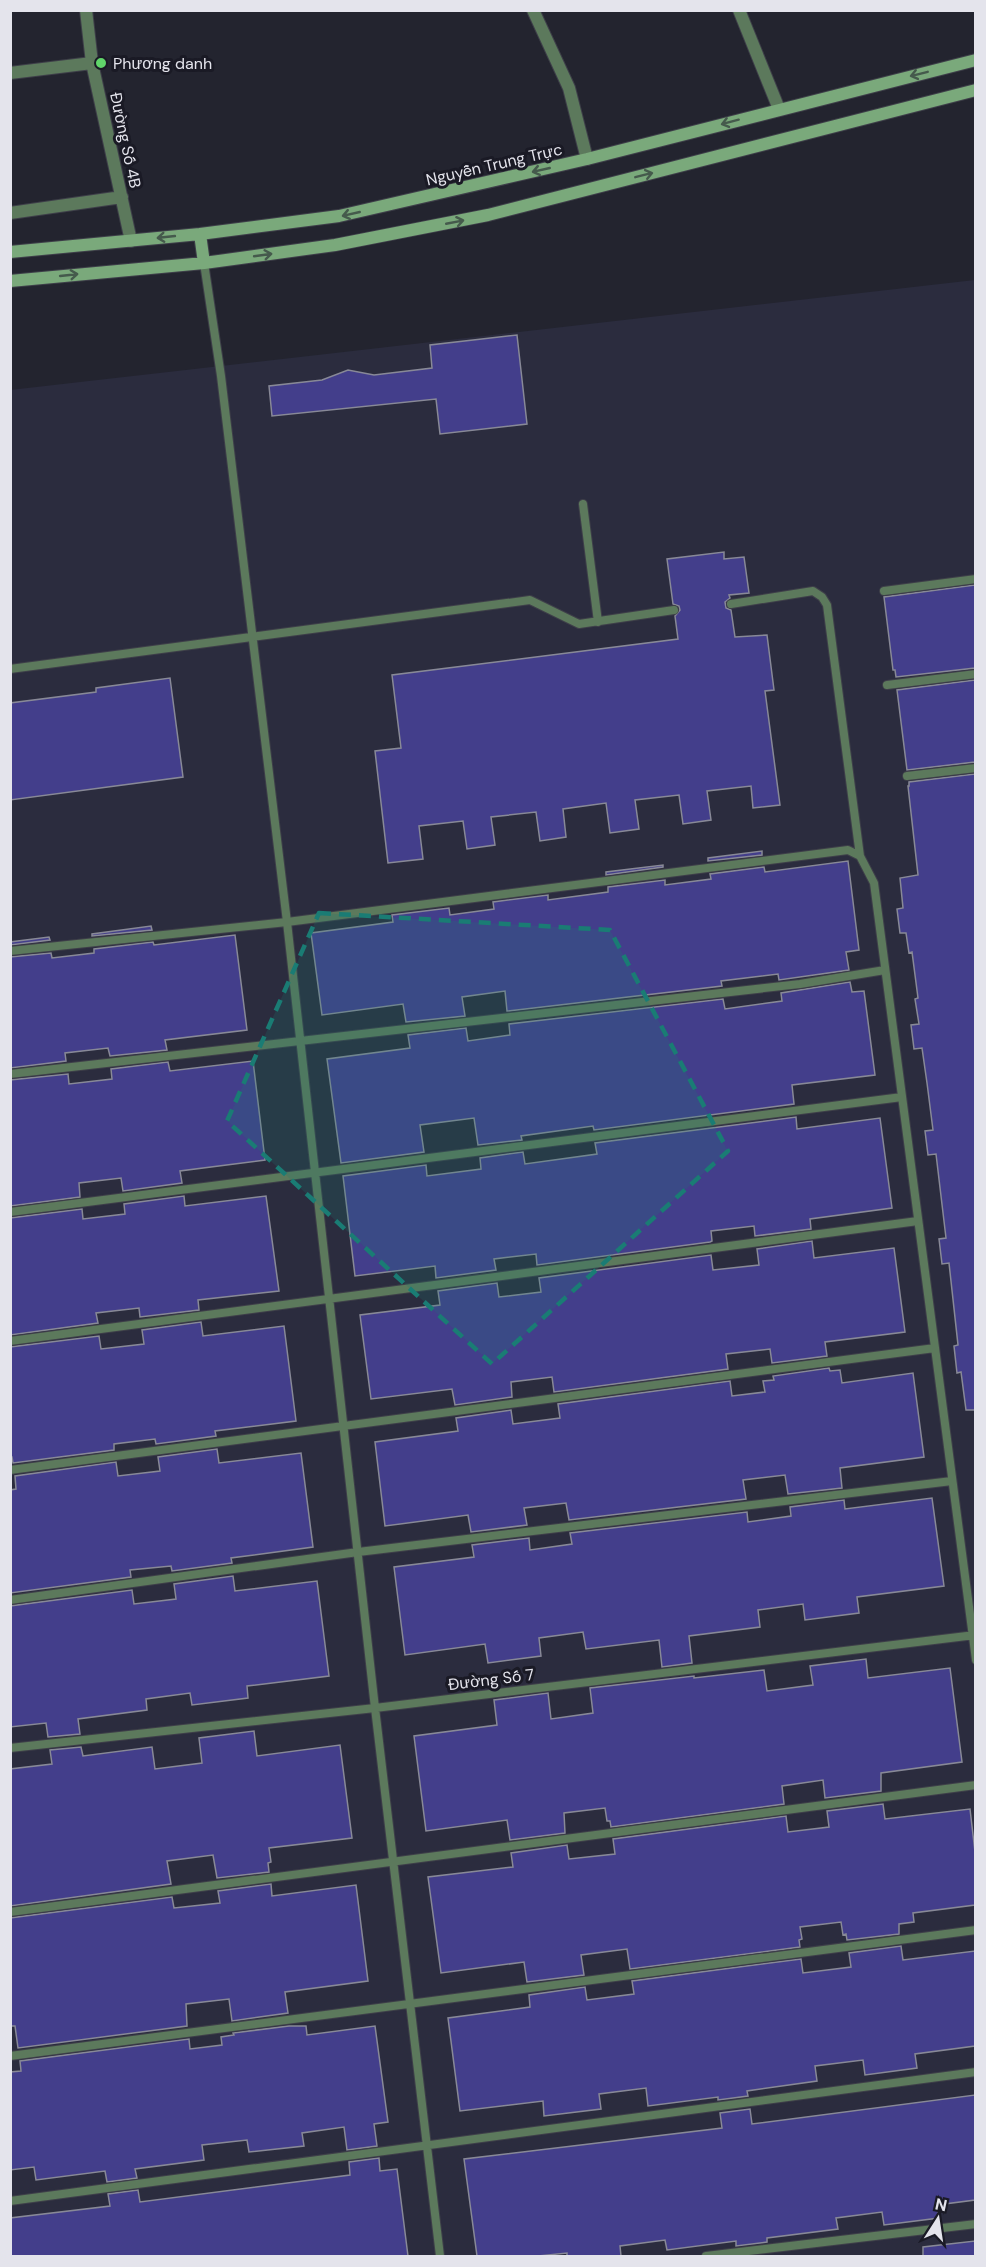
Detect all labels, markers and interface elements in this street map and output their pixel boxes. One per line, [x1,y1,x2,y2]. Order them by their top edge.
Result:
place label: Phương danh [113,53,212,74]
marker: Phương danh [94,56,108,70]
one-way arrow [910,69,929,81]
street label: Đường Số 4B [105,90,146,190]
one-way arrow [721,117,740,128]
street label: Nguyễn Trung Trực [424,139,564,190]
one-way arrow [531,165,551,176]
one-way arrow [634,169,653,180]
one-way arrow [341,208,360,220]
one-way arrow [444,216,464,227]
one-way arrow [156,232,176,243]
one-way arrow [252,249,272,260]
one-way arrow [58,269,78,280]
street label: Đường Số 7 [447,1664,535,1695]
north arrow [908,2189,968,2249]
text: N [933,2193,949,2216]

